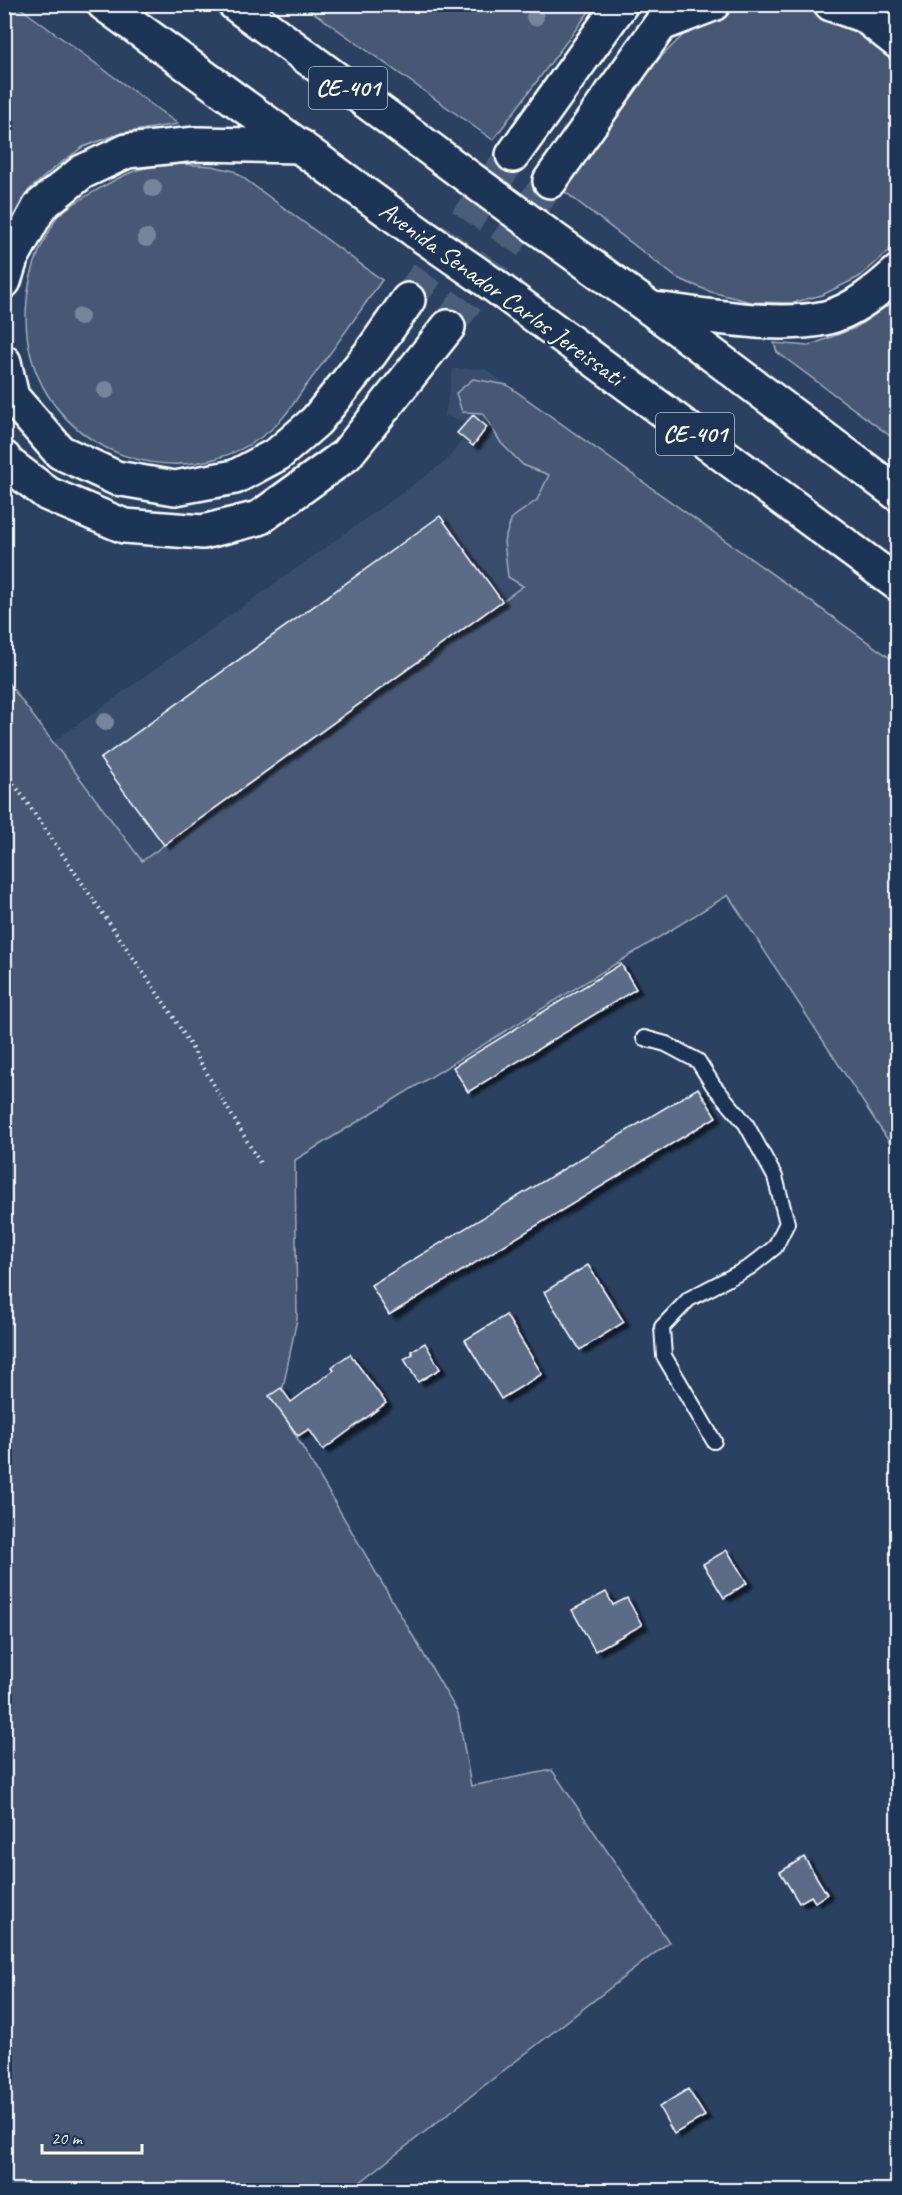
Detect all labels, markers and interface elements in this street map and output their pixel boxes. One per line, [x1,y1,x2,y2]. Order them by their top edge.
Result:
road number: CE-401 [309,67,387,109]
street label: Avenida Senador Carlos Jereissati [373,194,633,395]
road number: CE-401 [656,413,734,455]
scale bar [42,2117,142,2155]
text: 20 m [51,2127,84,2149]

